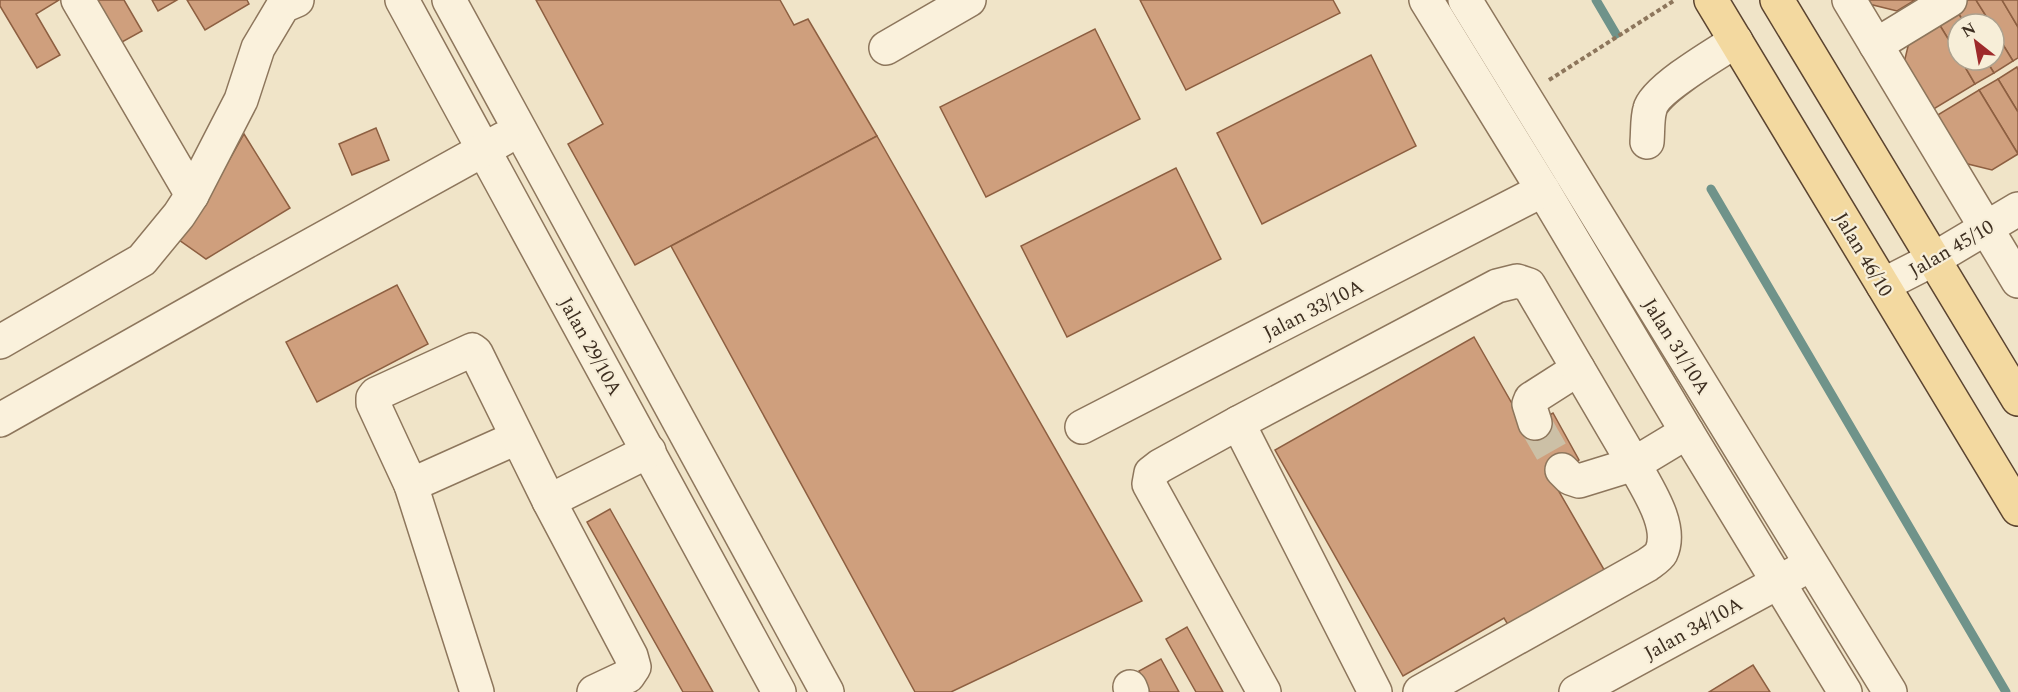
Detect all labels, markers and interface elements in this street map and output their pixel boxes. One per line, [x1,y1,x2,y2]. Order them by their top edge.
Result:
north arrow [1946,12,2006,72]
text: N [1957,16,1981,44]
street label: Jalan 46/10 [1826,206,1900,303]
street label: Jalan 45/10 [1903,212,2000,285]
street label: Jalan 33/10A [1258,272,1369,348]
street label: Jalan 29/10A [551,291,630,402]
street label: Jalan 31/10A [1635,292,1718,401]
street label: Jalan 34/10A [1638,589,1749,668]

